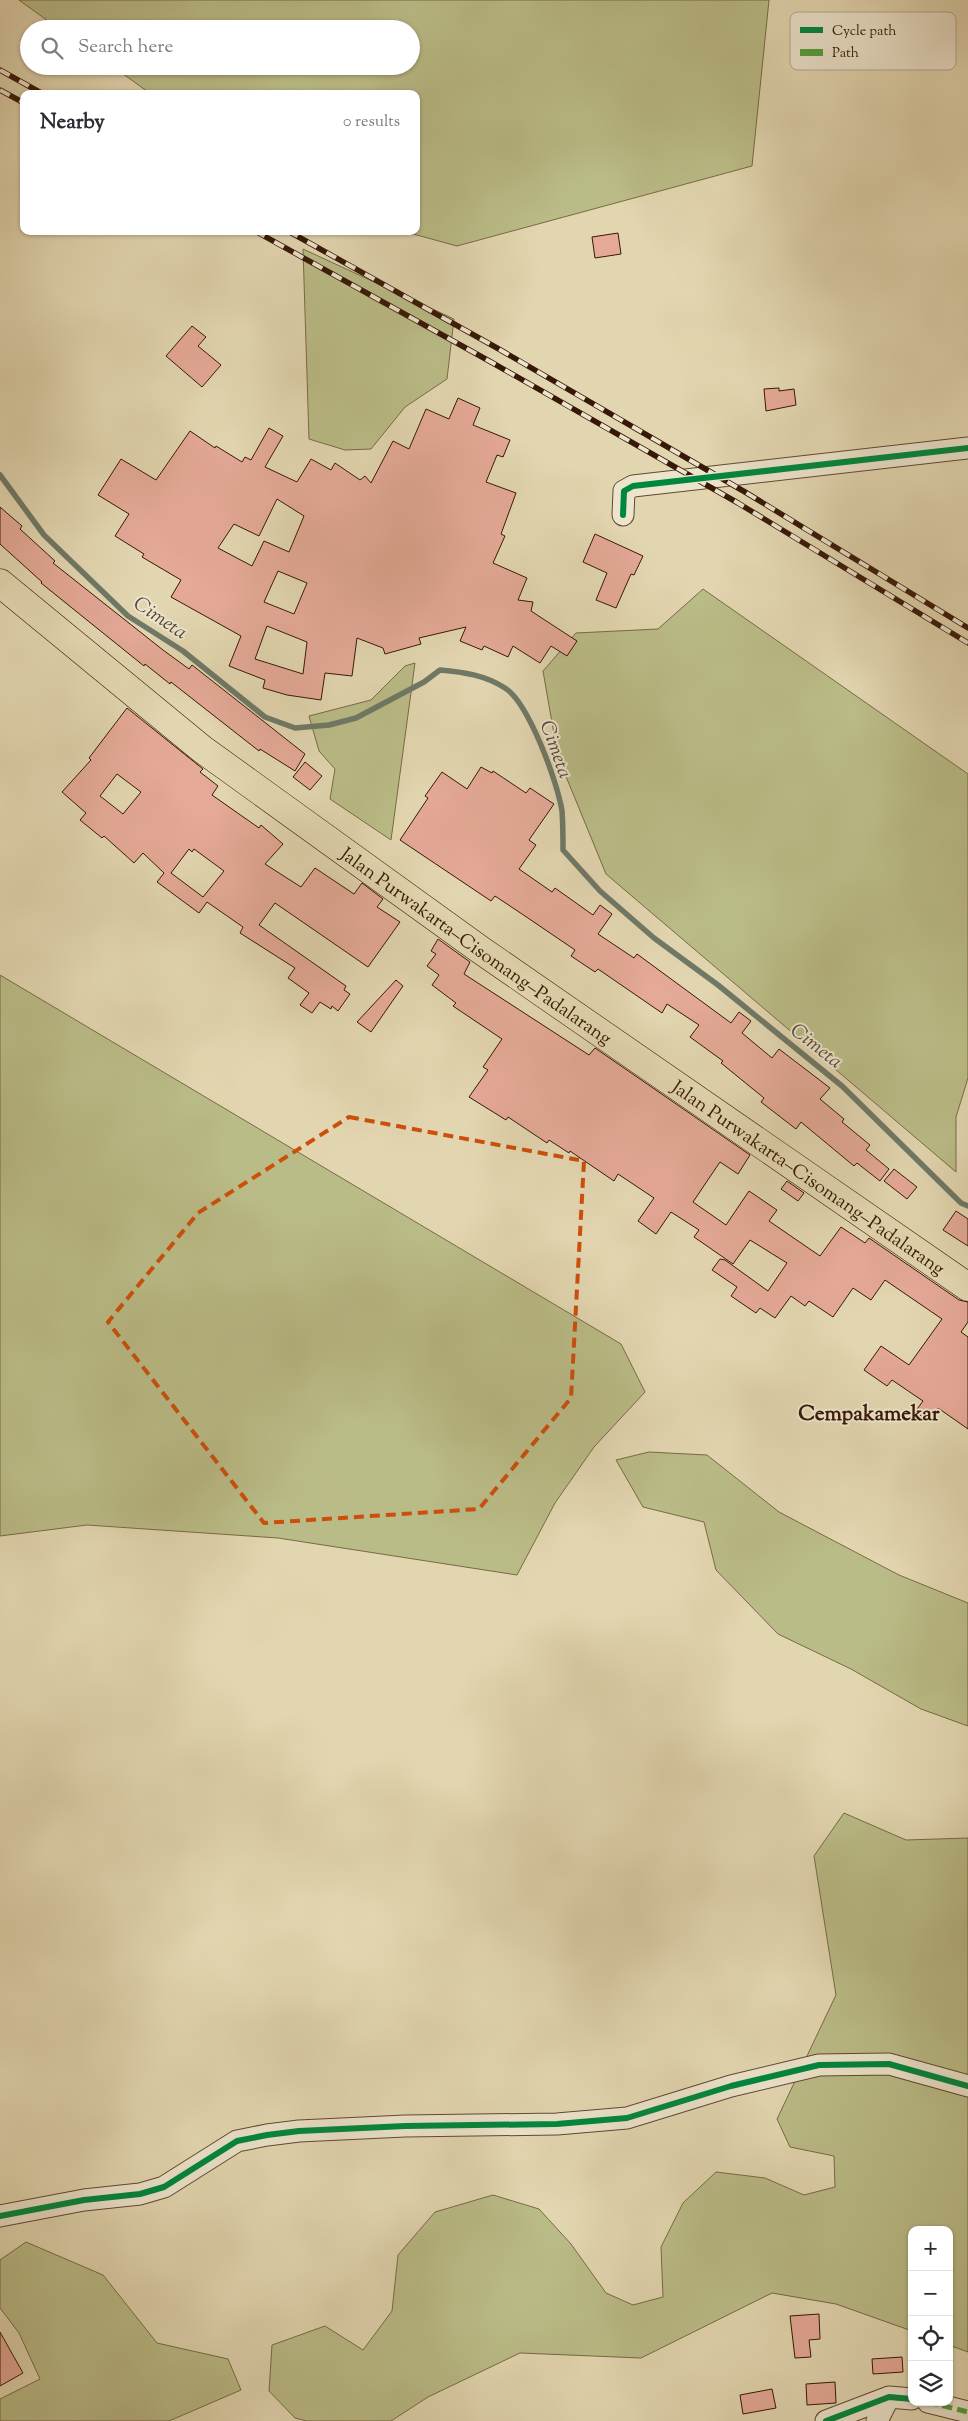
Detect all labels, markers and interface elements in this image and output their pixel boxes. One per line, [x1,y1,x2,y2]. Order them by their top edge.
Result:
legend [790,12,956,70]
search box [20,20,420,75]
text: Cycle path [832,22,896,42]
icon: search [38,34,66,62]
text: Search here [78,34,173,61]
text: Path [832,44,859,64]
text: Nearby [40,108,105,138]
text: 0 results [343,111,400,134]
water label: Cimeta [127,590,192,648]
water label: Cimeta [531,717,578,783]
street label: Jalan Purwakarta–Cisomang–Padalarang [333,841,616,1053]
water label: Cimeta [783,1017,848,1077]
street label: Jalan Purwakarta–Cisomang–Padalarang [664,1074,949,1283]
district label: Cempakamekar [798,1400,940,1430]
map controls [908,2226,953,2406]
button: + [908,2226,953,2271]
button: − [908,2271,953,2316]
button: locate [908,2316,953,2361]
button: layers [908,2361,953,2406]

